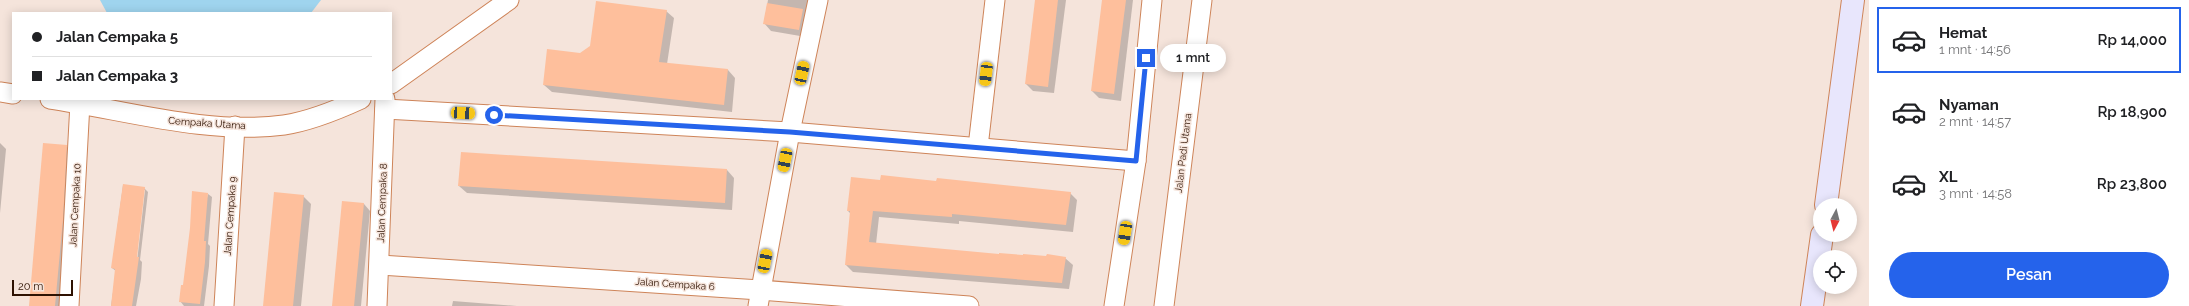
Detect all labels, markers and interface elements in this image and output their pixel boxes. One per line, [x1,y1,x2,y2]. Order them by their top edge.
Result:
icon: car [1891,22,1927,58]
text: Hemat [1939,24,1987,42]
text: Jalan Cempaka 5 [56,28,178,46]
text: Rp 14,000 [2098,31,2167,49]
text: 1 mnt · 14:56 [1939,42,2011,57]
callout: 1 mnt [1160,44,1226,72]
route end [1137,49,1155,67]
text: 1 mnt [1176,50,1210,65]
car [794,60,810,86]
car [979,61,993,87]
text: Jalan Cempaka 3 [56,67,178,85]
icon: car [1891,94,1927,130]
text: Nyaman [1939,96,1999,114]
text: Rp 18,900 [2097,103,2167,121]
car [451,106,475,120]
route start [485,106,503,124]
street label: Jalan Padi Utama [1173,113,1193,193]
text: 2 mnt · 14:57 [1939,114,2011,129]
street label: Cempaka Utama [168,115,246,131]
car [777,147,793,173]
street label: Jalan Cempaka 10 [67,163,83,247]
street label: Jalan Cempaka 8 [375,163,389,243]
icon: car [1891,166,1927,202]
text: XL [1939,168,1957,186]
text: Rp 23,800 [2097,175,2167,193]
street label: Jalan Cempaka 9 [222,176,238,256]
text: 3 mnt · 14:58 [1939,186,2012,201]
north arrow [1813,198,1857,242]
map controls [1813,198,1857,294]
car [1117,220,1133,246]
car [757,248,773,274]
button: locate [1813,250,1857,294]
button: Pesan [1889,252,2169,298]
street label: Jalan Cempaka 6 [635,276,715,292]
scale bar [12,278,73,297]
text: 20 m [18,280,43,293]

